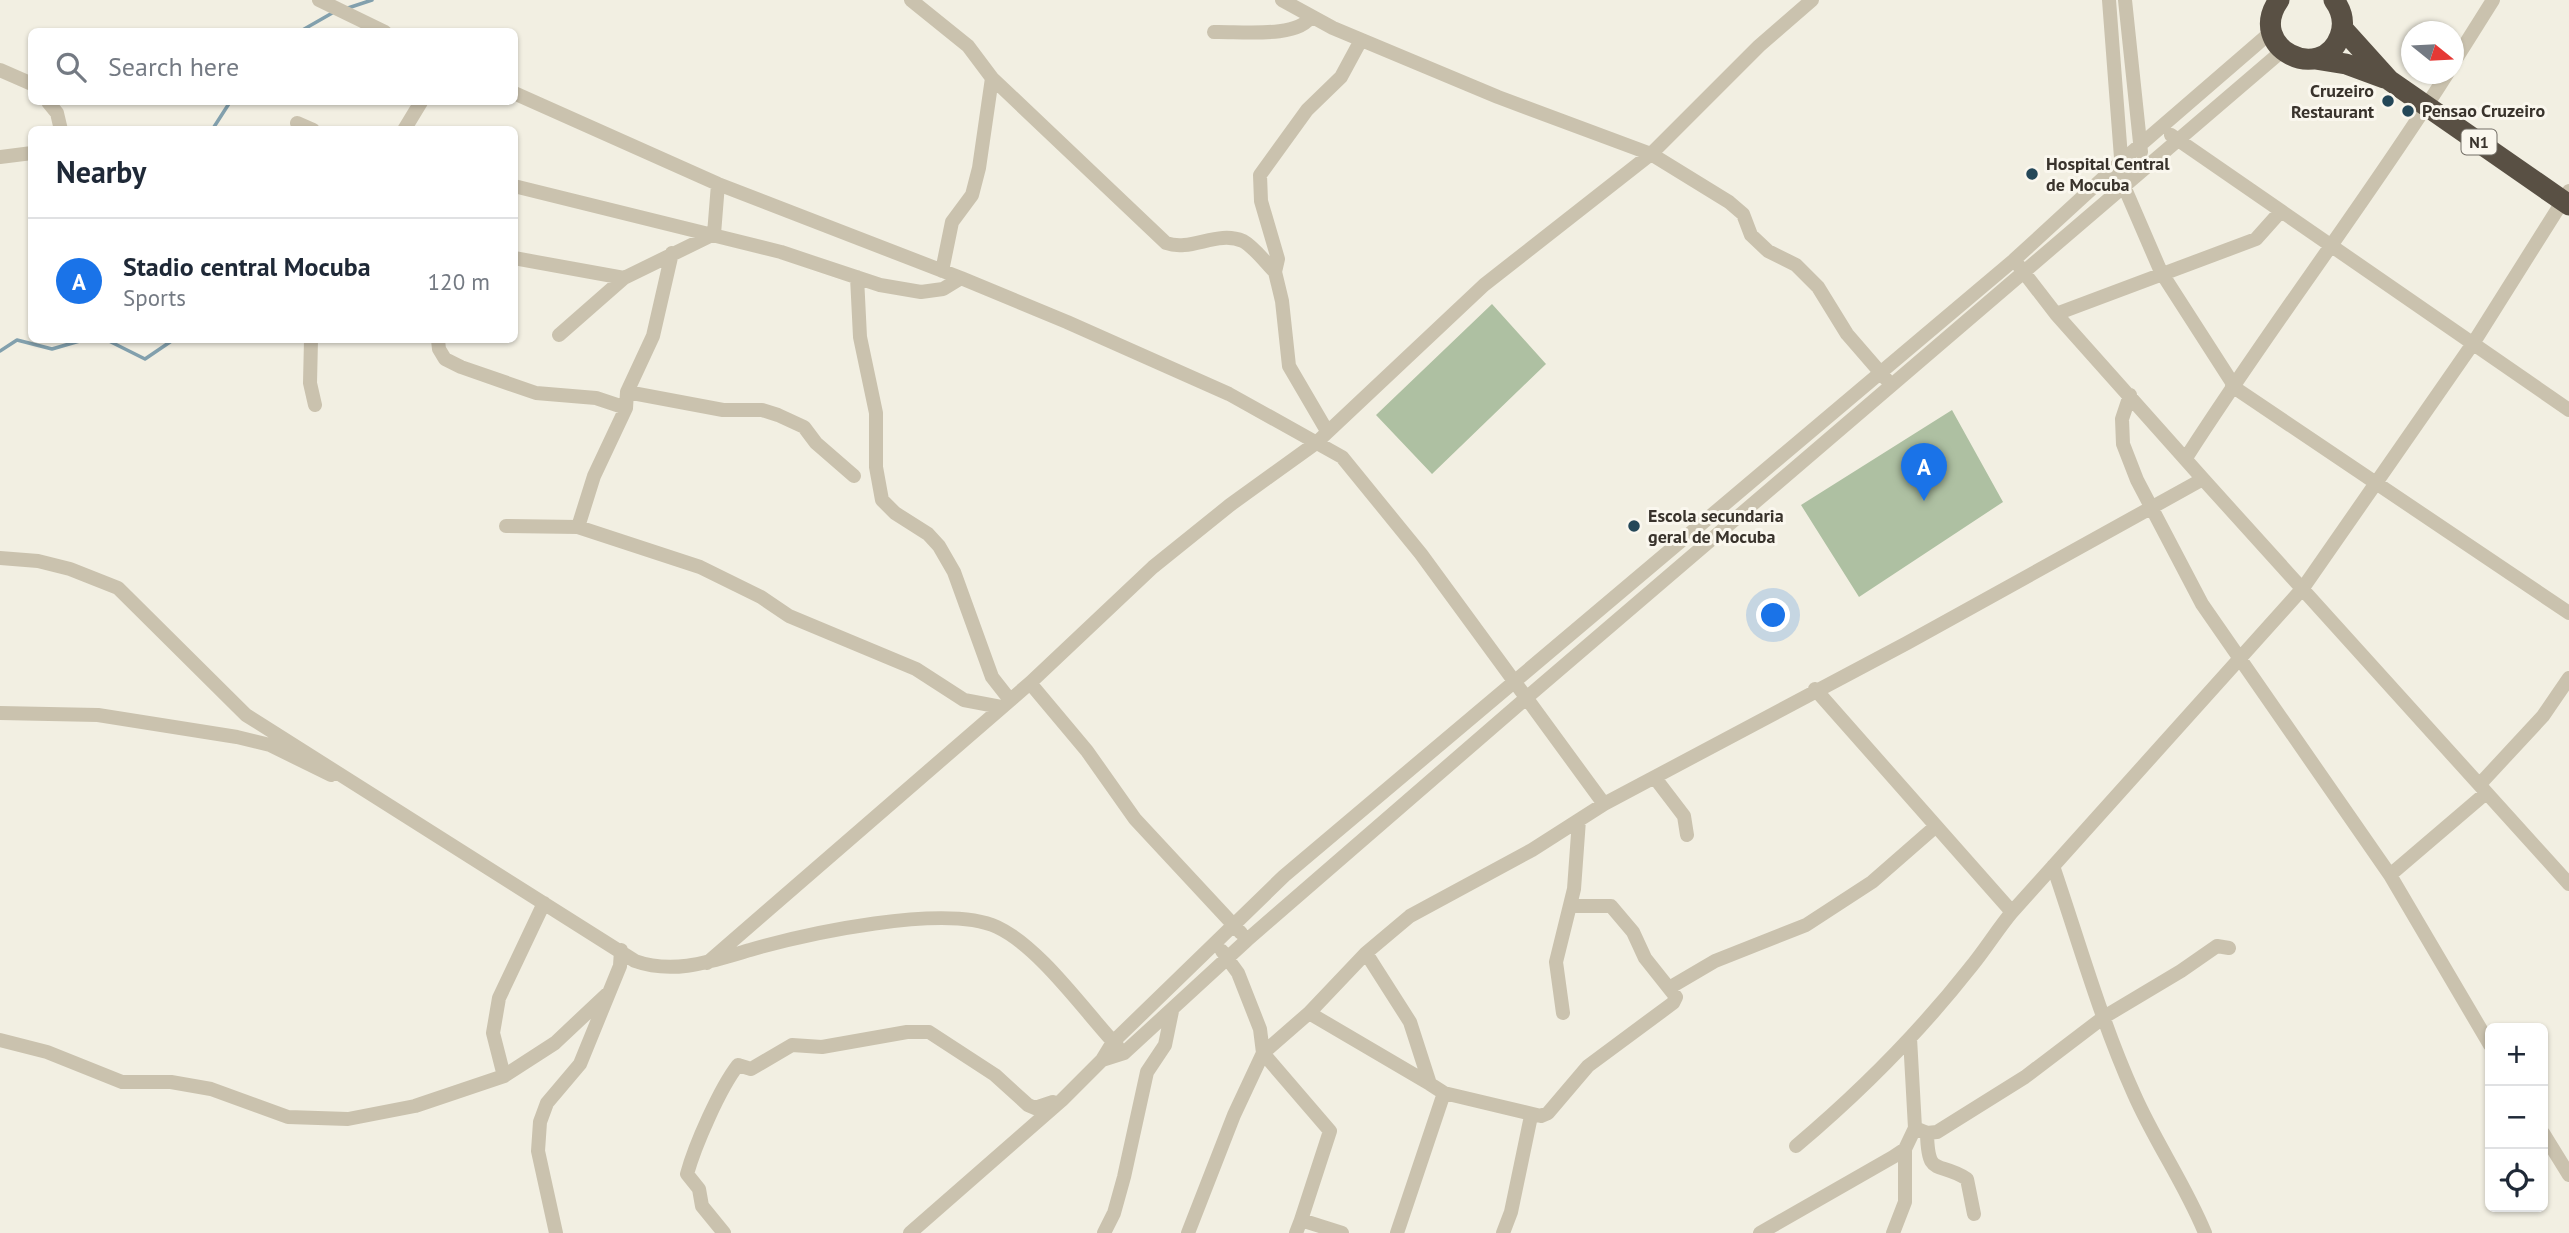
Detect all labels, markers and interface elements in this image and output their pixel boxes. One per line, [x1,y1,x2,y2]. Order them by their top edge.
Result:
north arrow [2401,21,2464,84]
search box [28,28,518,105]
icon: search [52,48,90,86]
text: Search here [108,50,239,83]
place label: Cruzeiro Restaurant [2291,79,2375,123]
marker: Cruzeiro Restaurant [2380,93,2396,109]
place label: Pensao Cruzeiro [2422,99,2545,122]
marker: Pensao Cruzeiro [2400,103,2416,119]
road number: N1 [2462,130,2496,154]
text: Nearby [56,152,146,191]
place label: Hospital Central de Mocuba [2046,152,2170,196]
marker: Hospital Central de Mocuba [2024,166,2040,182]
text: Stadio central Mocuba [123,250,371,283]
text: A [72,267,86,296]
text: 120 m [428,267,490,296]
text: Sports [123,283,186,312]
pin: A [1901,443,1947,501]
place label: Escola secundaria geral de Mocuba [1648,504,1784,548]
marker: Escola secundaria geral de Mocuba [1626,518,1642,534]
your location [1756,598,1790,632]
map controls [2485,1023,2548,1212]
button: + [2485,1023,2548,1086]
button: − [2485,1086,2548,1149]
button: locate [2485,1149,2548,1212]

